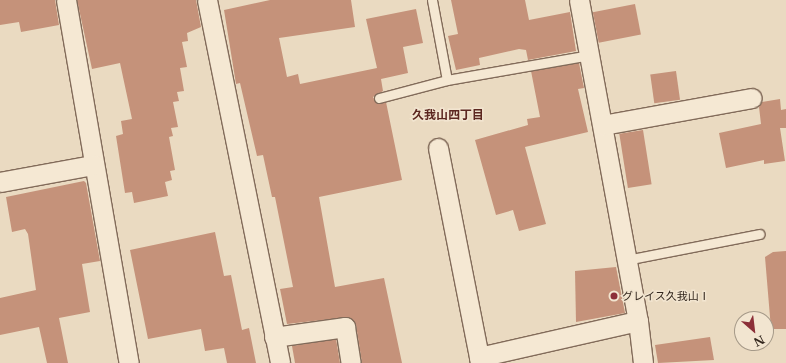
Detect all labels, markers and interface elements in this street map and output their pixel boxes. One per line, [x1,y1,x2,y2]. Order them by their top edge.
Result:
district label: 久我山四丁目 [412,108,484,122]
place label: グレイス久我山Ⅰ [622,289,710,303]
marker: グレイス久我山Ⅰ [609,291,619,301]
north arrow [734,311,774,351]
text: N [751,332,767,349]

